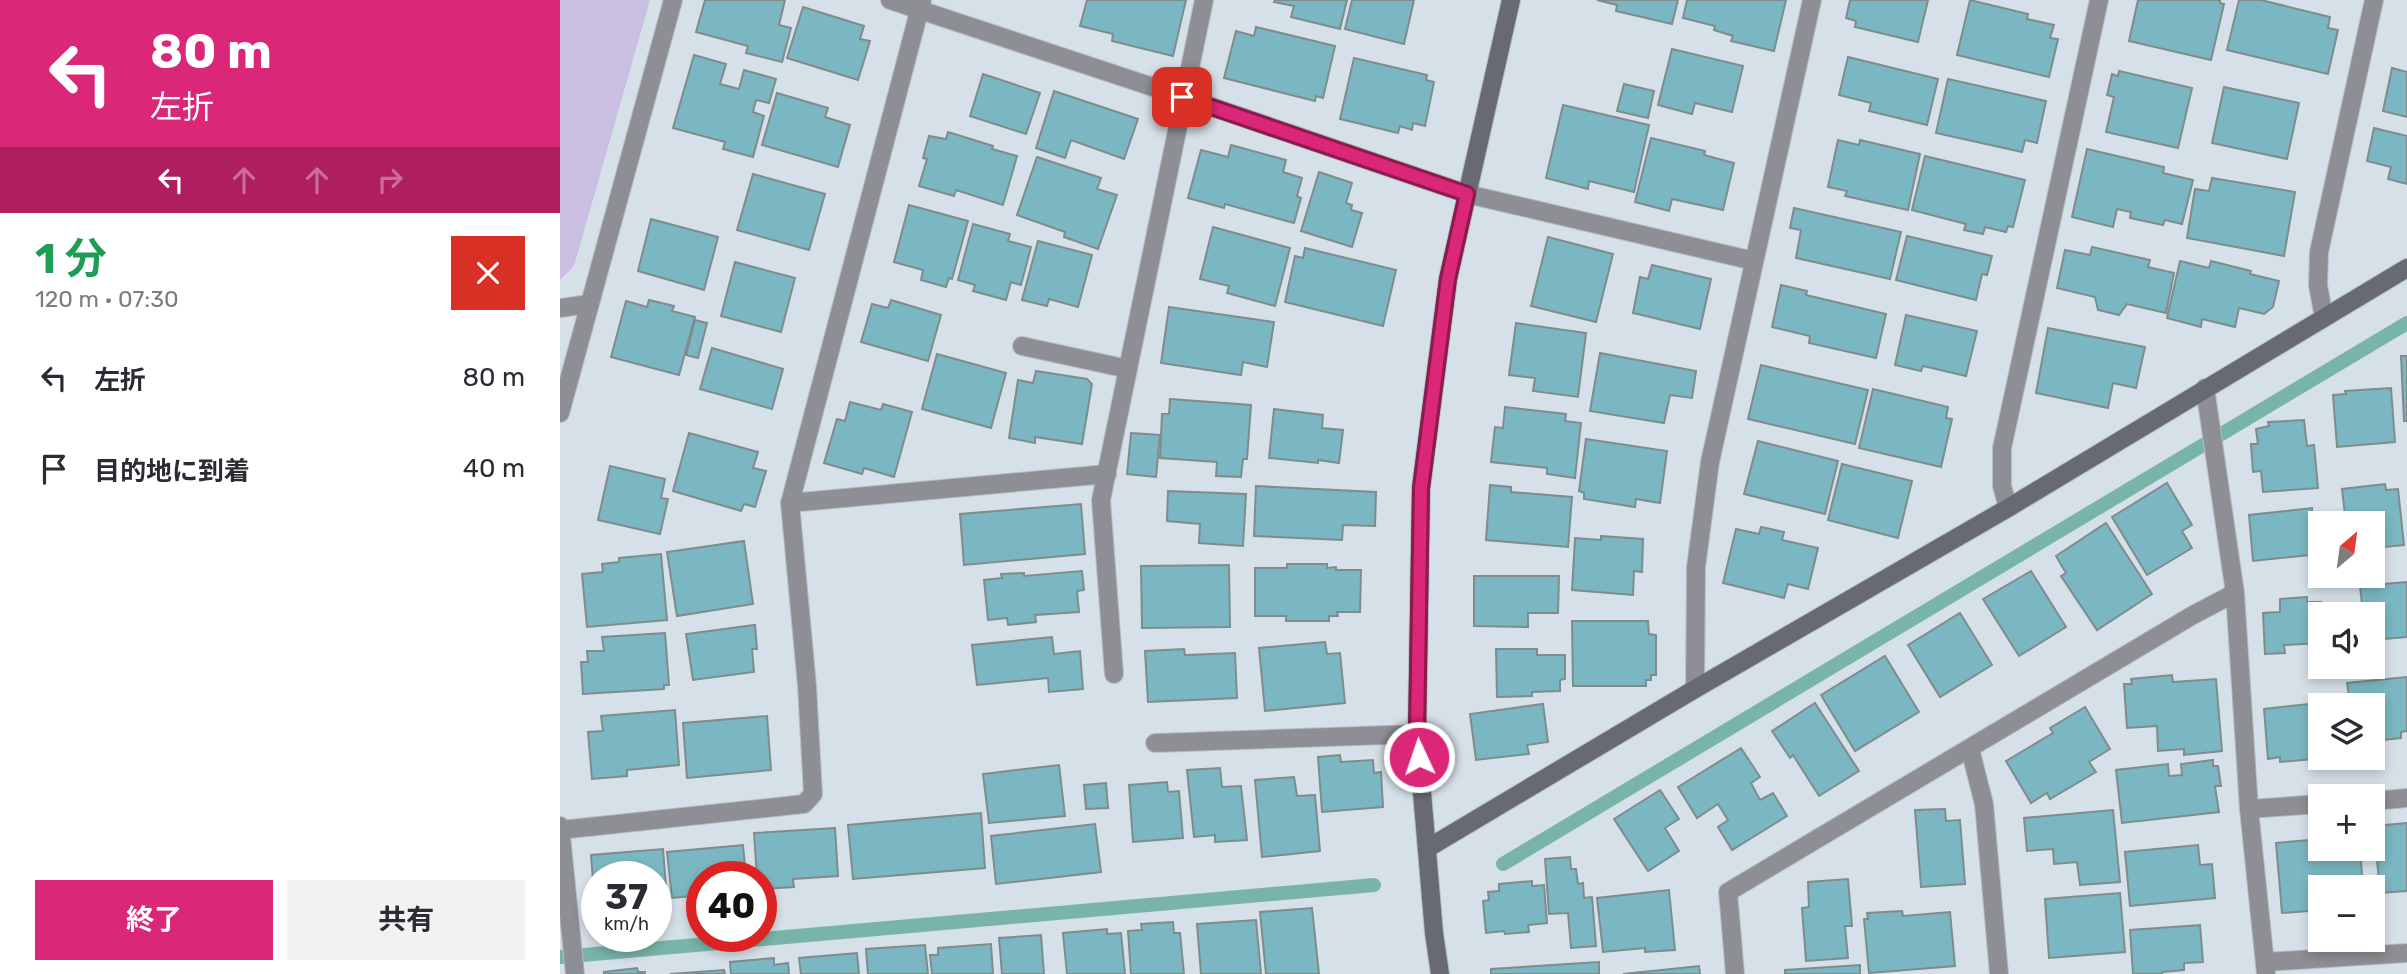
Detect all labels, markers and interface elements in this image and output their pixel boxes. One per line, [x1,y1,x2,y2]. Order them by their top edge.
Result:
text: 80 m [150,22,272,80]
icon: left [35,28,126,119]
pin [1152,67,1212,127]
icon: arrive [1163,78,1201,116]
text: 左折 [150,88,214,126]
icon: left [152,161,190,199]
icon: ahead [225,161,263,199]
icon: ahead [298,161,336,199]
icon: right [371,161,409,199]
text: 1 分 [35,234,107,284]
button: close [451,236,525,310]
text: 120 m · 07:30 [35,285,179,313]
icon: left [35,359,73,397]
text: 80 m [462,362,525,393]
text: 左折 [94,365,146,396]
icon: arrive [35,450,73,488]
text: 40 m [463,453,525,484]
text: 目的地に到着 [94,456,250,487]
north arrow [2308,511,2385,588]
map controls [2308,511,2385,952]
button: sound [2308,602,2385,679]
button: layers [2308,693,2385,770]
position arrow [1382,720,1456,794]
button: + [2308,784,2385,861]
speed limit sign: 40 [686,861,777,952]
button: − [2308,875,2385,952]
text: 37 [605,876,648,918]
button: 終了 [35,880,273,960]
button: 共有 [287,880,525,960]
text: km/h [604,913,649,935]

